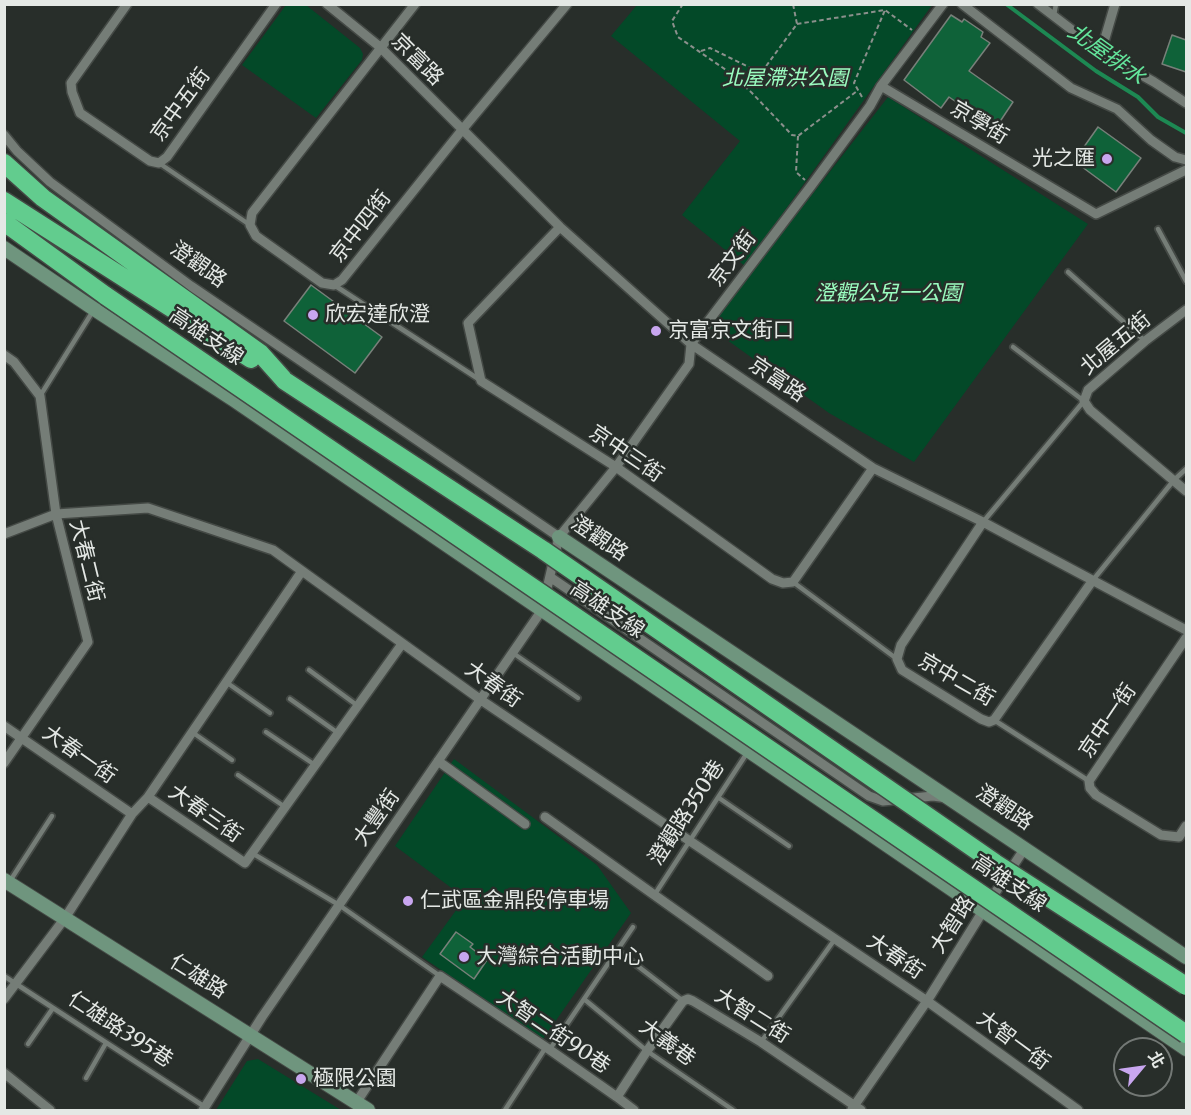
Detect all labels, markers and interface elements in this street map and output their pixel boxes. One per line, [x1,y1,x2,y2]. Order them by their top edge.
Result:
water label: 北屋排水 [1062,19,1150,91]
street label: 京富路 [386,29,448,91]
street label: 京中五街 [146,64,216,146]
park label: 北屋滯洪公園 [722,66,848,92]
street label: 京學街 [946,96,1012,150]
place label: 光之匯 [1032,146,1095,172]
marker: 光之匯 [1100,152,1114,166]
street label: 京中四街 [325,186,397,268]
street label: 京文街 [704,226,762,292]
street label: 澄觀路 [165,237,231,293]
park label: 澄觀公兒一公園 [815,281,961,307]
place label: 欣宏達欣澄 [325,302,430,328]
street label: 高雄支線 [164,303,248,371]
street label: 北屋五街 [1076,307,1156,381]
marker: 欣宏達欣澄 [306,308,320,322]
place label: 京富京文街口 [668,318,794,344]
marker: 京富京文街口 [649,324,663,338]
street label: 京富路 [744,352,810,408]
street label: 京中三街 [584,420,668,488]
street label: 澄觀路 [566,511,632,567]
street label: 大春二街 [64,517,108,605]
street label: 高雄支線 [565,576,649,644]
street label: 京中二街 [913,648,999,712]
street label: 大春街 [460,657,526,713]
street label: 京中一街 [1074,679,1142,763]
street label: 大春一街 [37,721,121,789]
street label: 澄觀路350巷 [644,756,730,870]
street label: 大春三街 [163,780,247,848]
street label: 澄觀路 [971,780,1037,836]
street label: 大豐街 [349,785,405,851]
street label: 高雄支線 [967,850,1051,918]
place label: 仁武區金鼎段停車場 [420,888,609,914]
street label: 大智路 [926,892,980,958]
marker: 仁武區金鼎段停車場 [401,894,415,908]
street label: 大春街 [862,929,928,985]
place label: 大灣綜合活動中心 [476,944,644,970]
street label: 仁雄路 [165,950,231,1004]
marker: 大灣綜合活動中心 [457,950,471,964]
street label: 大智二街 [710,983,794,1049]
street label: 大智二街90巷 [492,985,614,1079]
street label: 仁雄路395巷 [63,987,177,1073]
street label: 大智一街 [972,1006,1054,1076]
street label: 大義巷 [634,1014,700,1072]
north arrow [1113,1037,1173,1097]
text: 北 [1144,1047,1170,1071]
place label: 極限公園 [313,1066,397,1092]
marker: 極限公園 [294,1072,308,1086]

